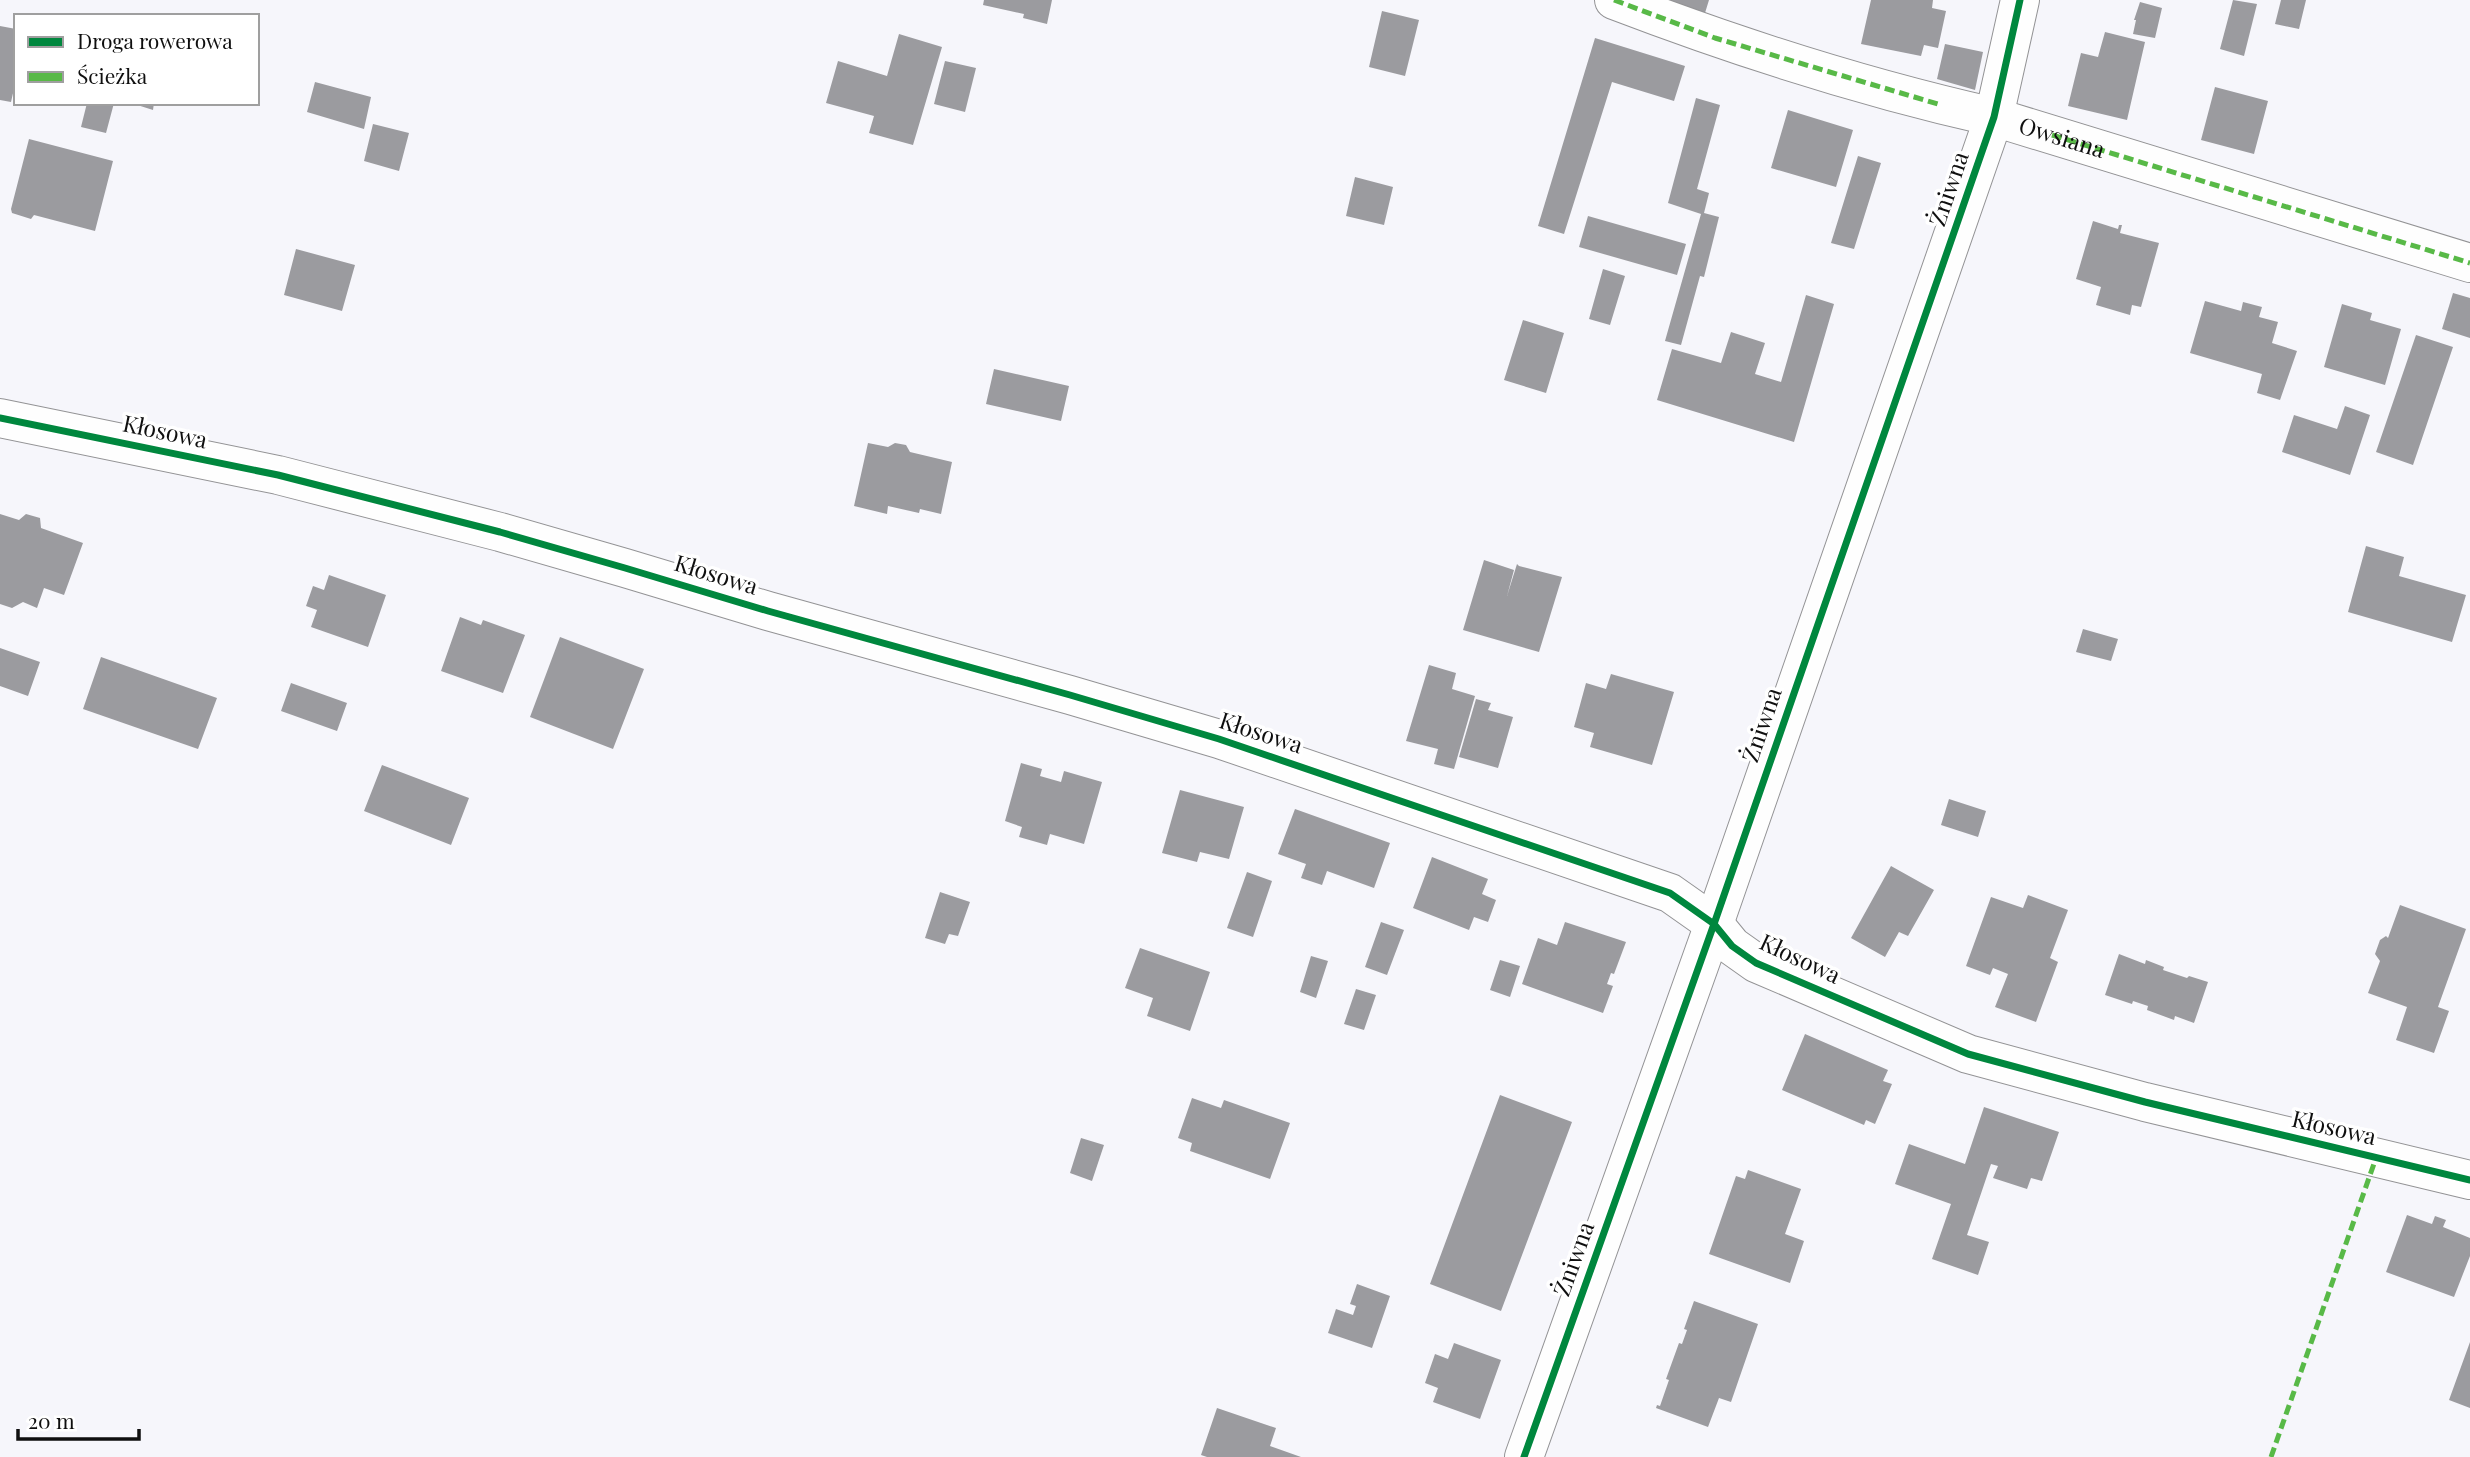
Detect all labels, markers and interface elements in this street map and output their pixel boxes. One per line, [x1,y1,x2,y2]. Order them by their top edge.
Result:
legend [14,14,259,105]
text: Droga rowerowa [77,26,233,54]
text: Ścieżka [77,61,148,89]
street label: Owsiana [2016,109,2110,164]
street label: Żniwna [1920,147,1975,230]
street label: Kłosowa [120,406,211,455]
street label: Kłosowa [671,546,762,601]
street label: Żniwna [1733,683,1788,766]
street label: Kłosowa [1216,704,1308,760]
street label: Kłosowa [1755,925,1847,990]
street label: Kłosowa [2289,1102,2380,1151]
street label: Żniwna [1545,1216,1601,1300]
scale bar [18,1398,138,1442]
text: 20 m [28,1406,75,1434]

